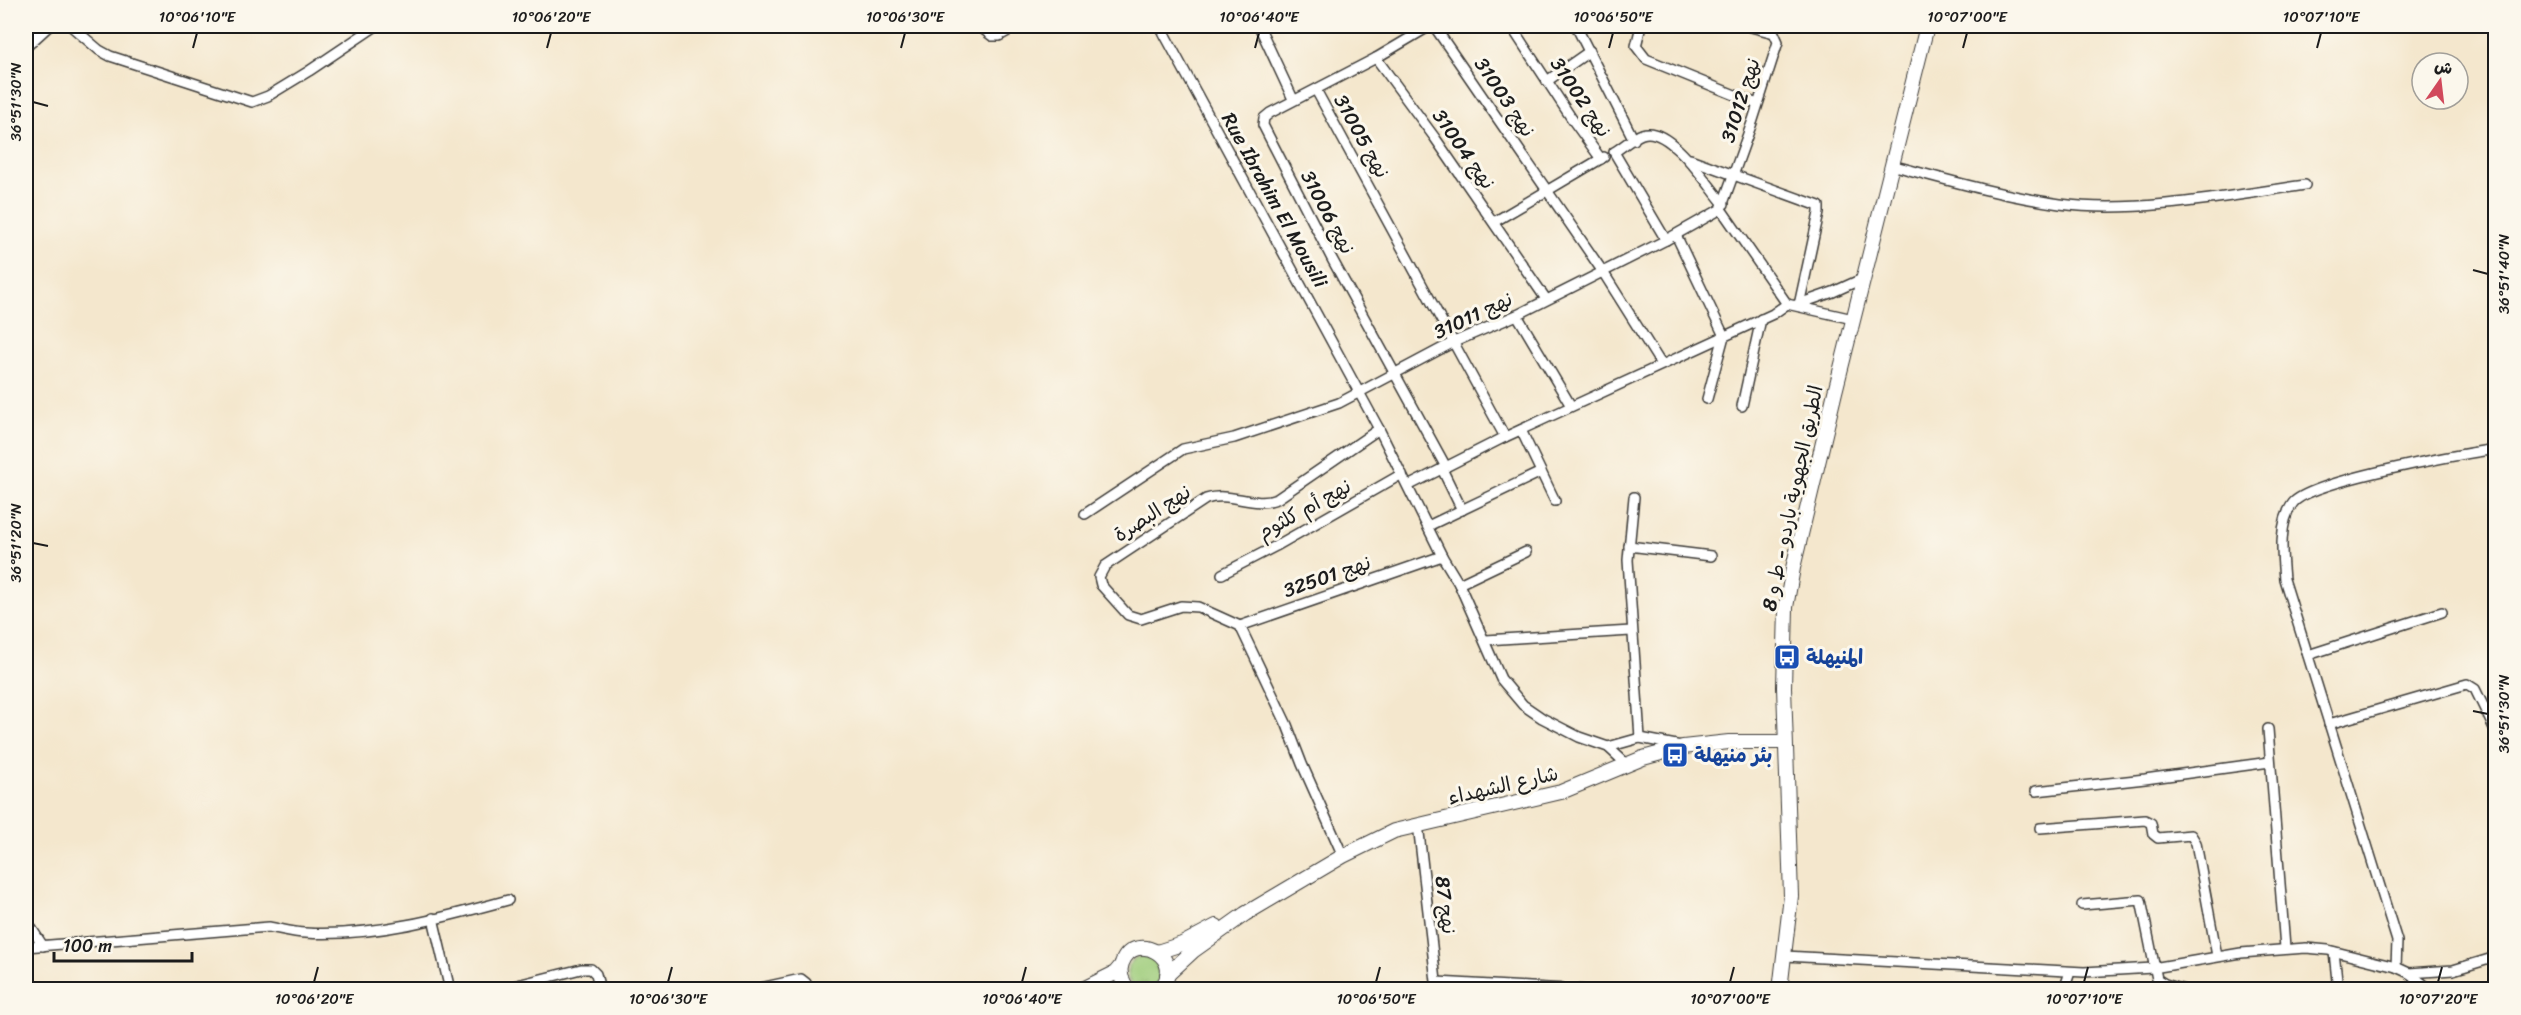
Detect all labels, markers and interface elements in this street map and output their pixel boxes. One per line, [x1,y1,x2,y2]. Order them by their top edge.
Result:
text: 10°06'10"E [159,4,237,30]
text: 10°06'20"E [512,4,592,30]
text: 10°06'30"E [866,4,946,30]
text: 10°06'40"E [1219,4,1300,30]
text: 10°06'50"E [1573,4,1654,30]
text: 10°07'00"E [1927,4,2008,30]
text: 10°07'10"E [2283,4,2361,30]
street label: نهج 31003 [1465,50,1544,145]
street label: نهج 31002 [1541,50,1621,145]
north arrow [2410,51,2470,111]
text: ش [2431,51,2456,83]
street label: نهج 31012 [1710,53,1771,147]
text: 36°51'30"N [3,62,29,141]
street label: نهج 31005 [1324,88,1399,185]
street label: نهج 31004 [1423,101,1504,197]
street label: Rue Ibrahim El Mousili [1212,106,1338,296]
street label: نهج 31006 [1291,164,1364,261]
text: 36°51'40"N [2491,233,2517,314]
street label: نهج 31011 [1428,282,1519,349]
street label: الطريق الجهوية باردو - ط و 8 [1751,382,1834,614]
street label: نهج أم كلثوم [1251,469,1358,550]
street label: نهج البصرة [1106,475,1198,552]
text: 36°51'20"N [3,503,29,583]
street label: نهج 32501 [1278,545,1376,608]
place label: المنيهلة [1806,640,1863,675]
bus stop icon: المنيهلة [1772,642,1802,672]
text: 36°51'30"N [2491,674,2517,753]
place label: بئر منيهلة [1694,738,1772,773]
bus stop icon: بئر منيهلة [1660,740,1690,770]
street label: شارع الشهداء [1444,756,1562,815]
street label: نهج 87 [1425,874,1466,936]
scale bar [54,925,192,963]
text: 100 m [63,930,112,962]
text: 10°06'20"E [275,986,355,1012]
text: 10°06'30"E [629,986,709,1012]
text: 10°06'40"E [982,986,1063,1012]
text: 10°06'50"E [1336,986,1417,1012]
text: 10°07'00"E [1690,986,1771,1012]
text: 10°07'10"E [2046,986,2124,1012]
text: 10°07'20"E [2399,986,2479,1012]

